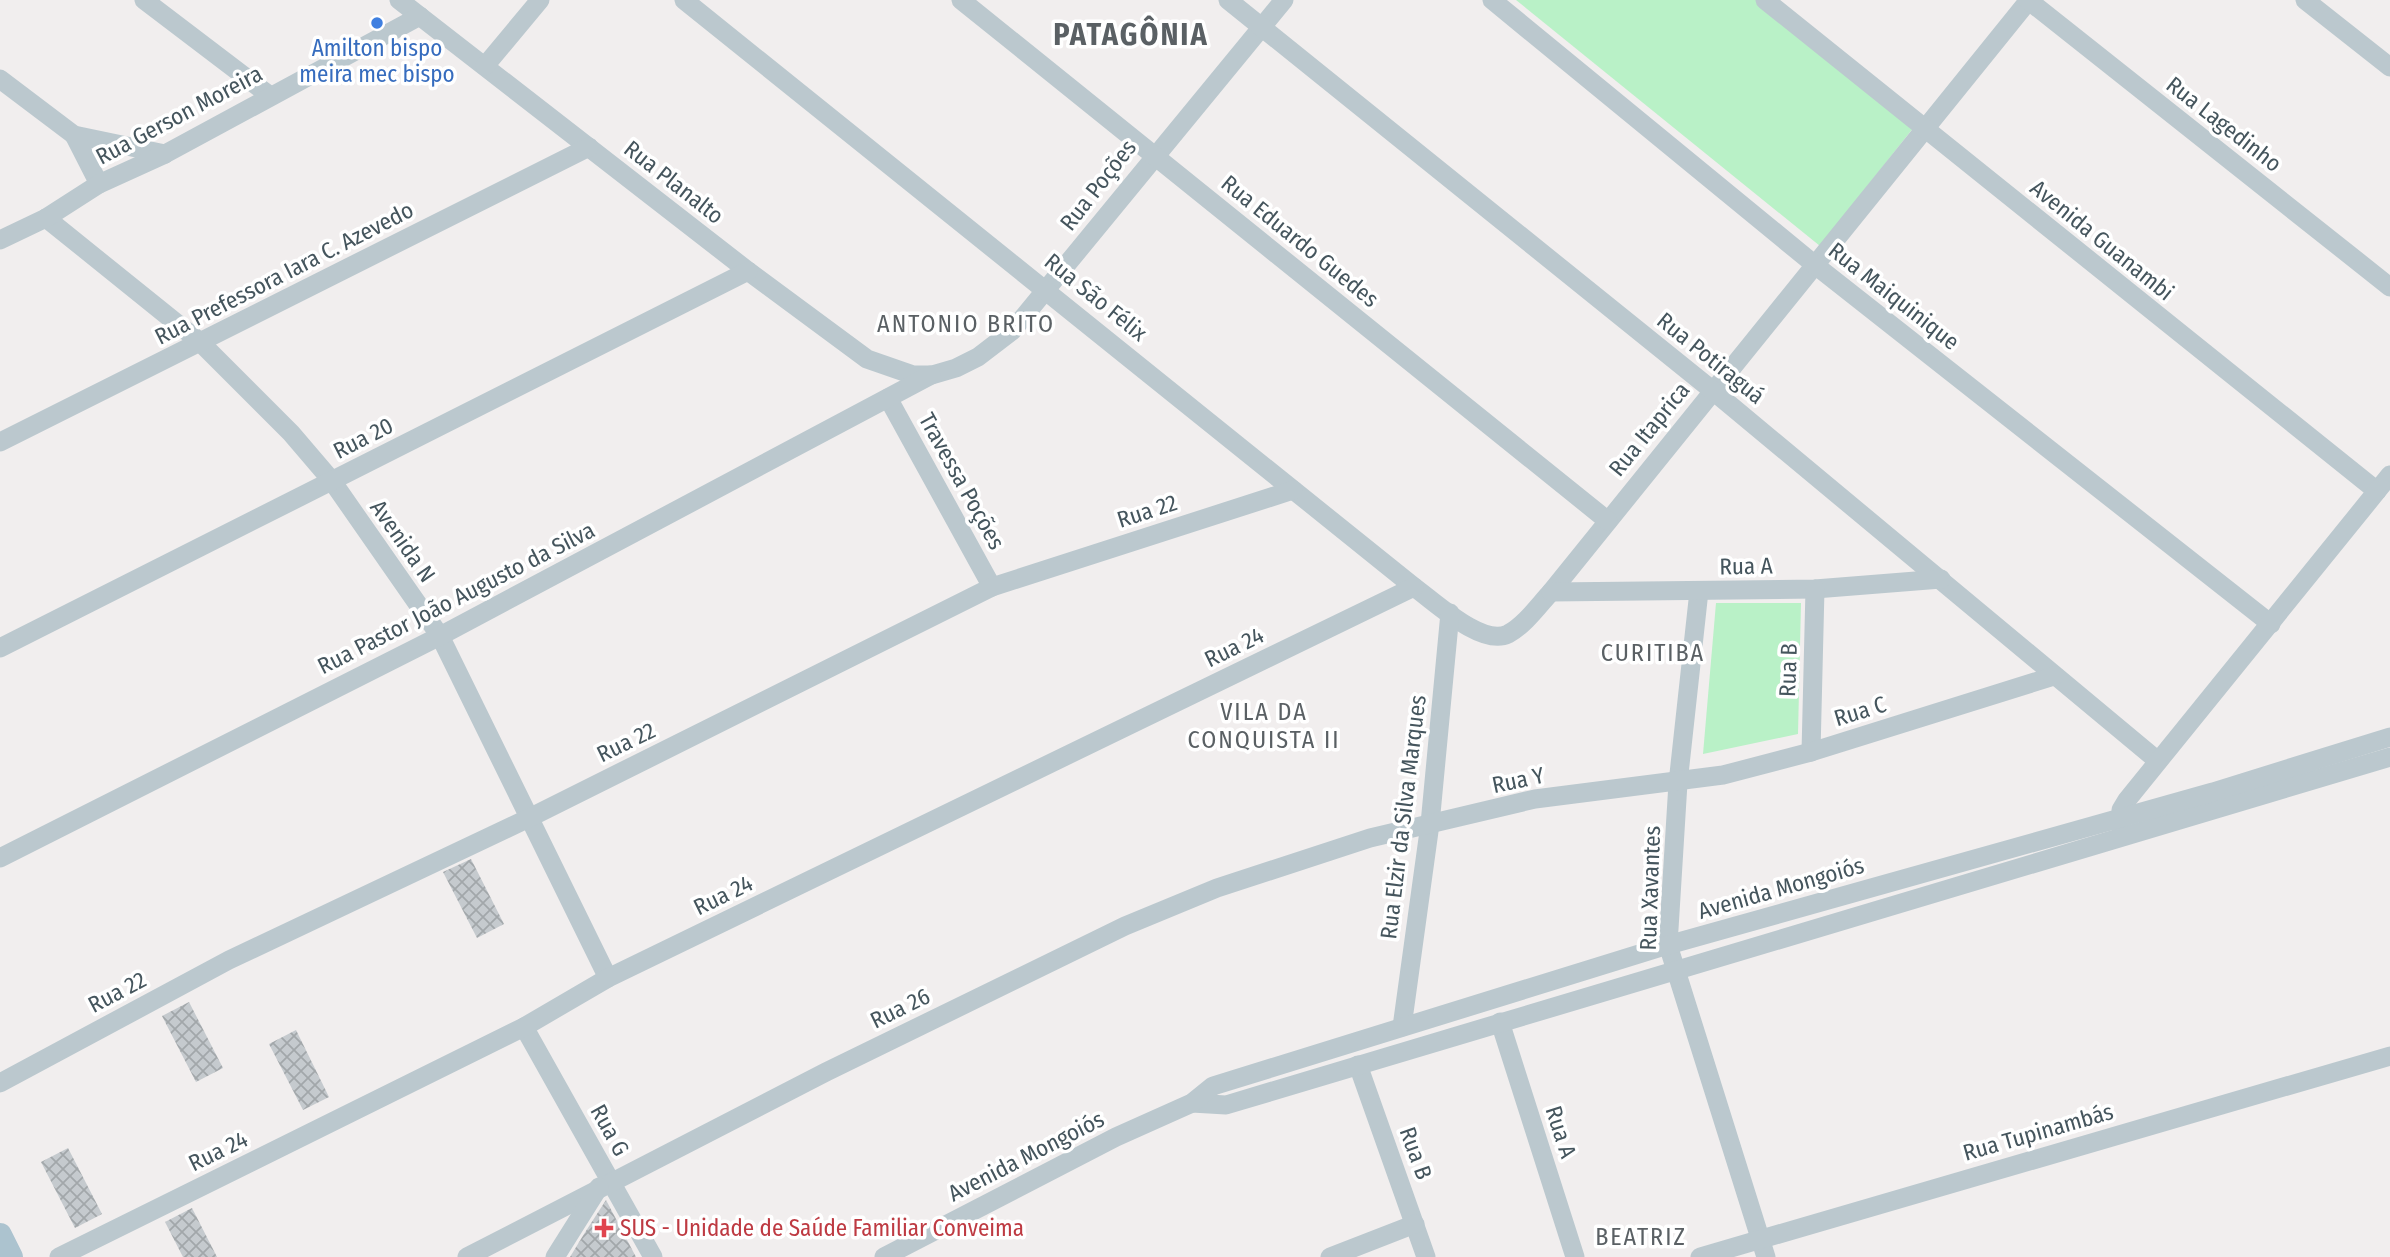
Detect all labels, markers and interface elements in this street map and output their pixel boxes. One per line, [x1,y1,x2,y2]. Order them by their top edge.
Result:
marker: Amilton bispo meira mec bispo [369,15,385,31]
district label: PATAGÔNIA [1053,15,1209,53]
place label: Amilton bispo meira mec bispo [299,34,455,88]
street label: Rua Gerson Moreira [91,59,267,171]
street label: Rua Lagedinho [2161,70,2287,178]
street label: Rua Planalto [619,134,729,230]
street label: Rua Poções [1054,134,1142,236]
street label: Rua Eduardo Guedes [1216,169,1385,313]
street label: Avenida Guanambi [2025,174,2179,306]
street label: Rua Prefessora Iara C. Azevedo [150,195,418,351]
street label: Rua Maiquinique [1823,236,1965,356]
street label: Rua São Félix [1039,247,1153,347]
street label: Rua Potiraguá [1652,306,1770,410]
district label: ANTONIO BRITO [877,310,1055,338]
street label: Rua Itaprica [1603,376,1695,482]
street label: Travessa Poções [913,408,1011,554]
street label: Rua 20 [328,411,398,465]
street label: Rua 22 [1113,488,1181,534]
street label: Avenida N [364,494,442,588]
street label: Rua Pastor João Augusto da Silva [313,516,599,680]
street label: Rua A [1719,552,1773,580]
street label: Rua 24 [1200,621,1268,673]
district label: CURITIBA [1601,639,1705,667]
street label: Rua B [1773,643,1803,697]
street label: Rua C [1831,690,1890,732]
street label: Rua Elzir da Silva Marques [1374,693,1432,941]
district label: VILA DA CONQUISTA II [1188,698,1340,754]
street label: Rua 22 [592,716,660,768]
street label: Rua Y [1489,761,1547,799]
street label: Rua Xavantes [1634,825,1666,951]
street label: Avenida Mongoiós [1695,851,1867,925]
street label: Rua 24 [689,869,757,921]
street label: Rua 22 [83,965,151,1019]
street label: Rua 26 [866,982,934,1034]
street label: Rua Tupinambás [1960,1097,2117,1167]
street label: Rua G [585,1099,635,1161]
street label: Rua A [1539,1102,1583,1162]
street label: Avenida Mongoiós [943,1105,1109,1207]
street label: Rua B [1394,1123,1438,1183]
street label: Rua 24 [184,1125,252,1177]
place label: SUS - Unidade de Saúde Familiar Conveima [620,1214,1024,1242]
marker: SUS - Unidade de Saúde Familiar Conveima [594,1218,614,1238]
district label: BEATRIZ [1595,1223,1687,1251]

